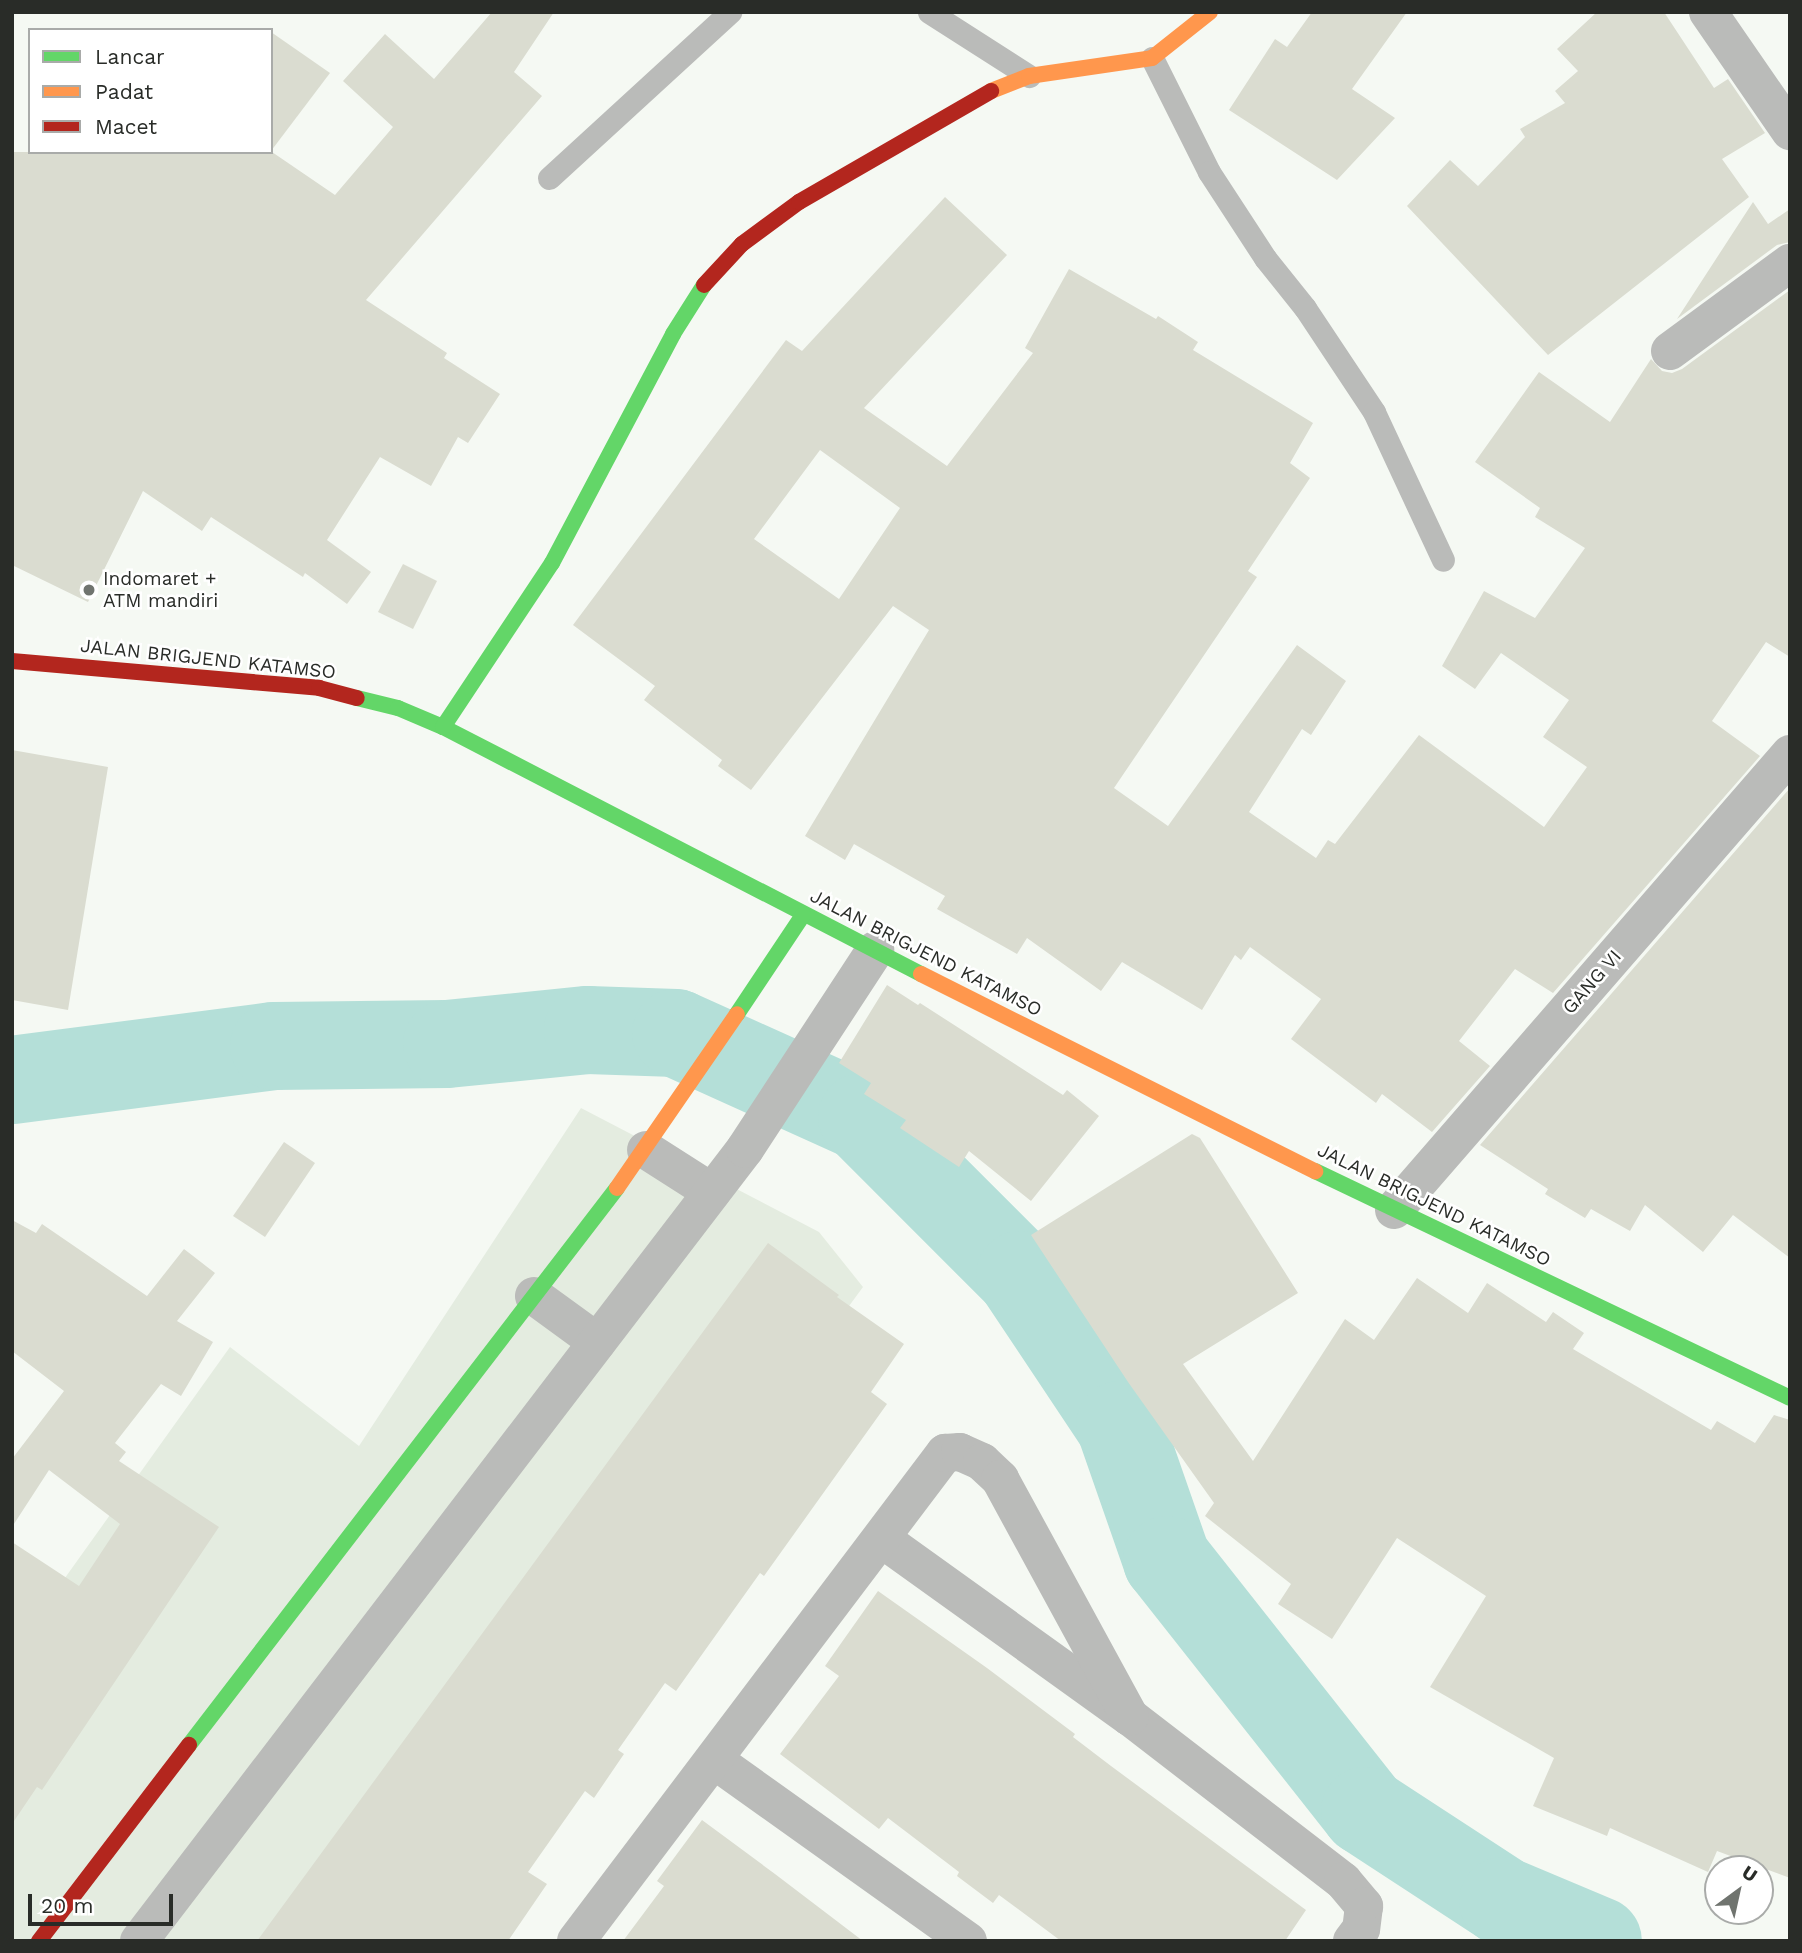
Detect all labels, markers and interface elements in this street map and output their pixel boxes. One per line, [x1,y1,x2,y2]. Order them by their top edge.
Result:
legend [28,28,273,154]
text: Lancar [95,44,165,69]
text: Padat [95,79,153,104]
text: Macet [95,114,157,139]
place label: Indomaret + ATM mandiri [103,568,218,612]
marker: Indomaret + ATM mandiri [81,582,97,598]
street label: JALAN BRIGJEND KATAMSO [79,634,337,684]
street label: JALAN BRIGJEND KATAMSO [806,885,1046,1021]
street label: GANG VI [1558,945,1626,1019]
street label: JALAN BRIGJEND KATAMSO [1314,1138,1554,1272]
north arrow [1704,1855,1774,1925]
text: U [1738,1860,1762,1887]
scale bar [32,1880,177,1924]
text: 20 m [41,1893,93,1918]

